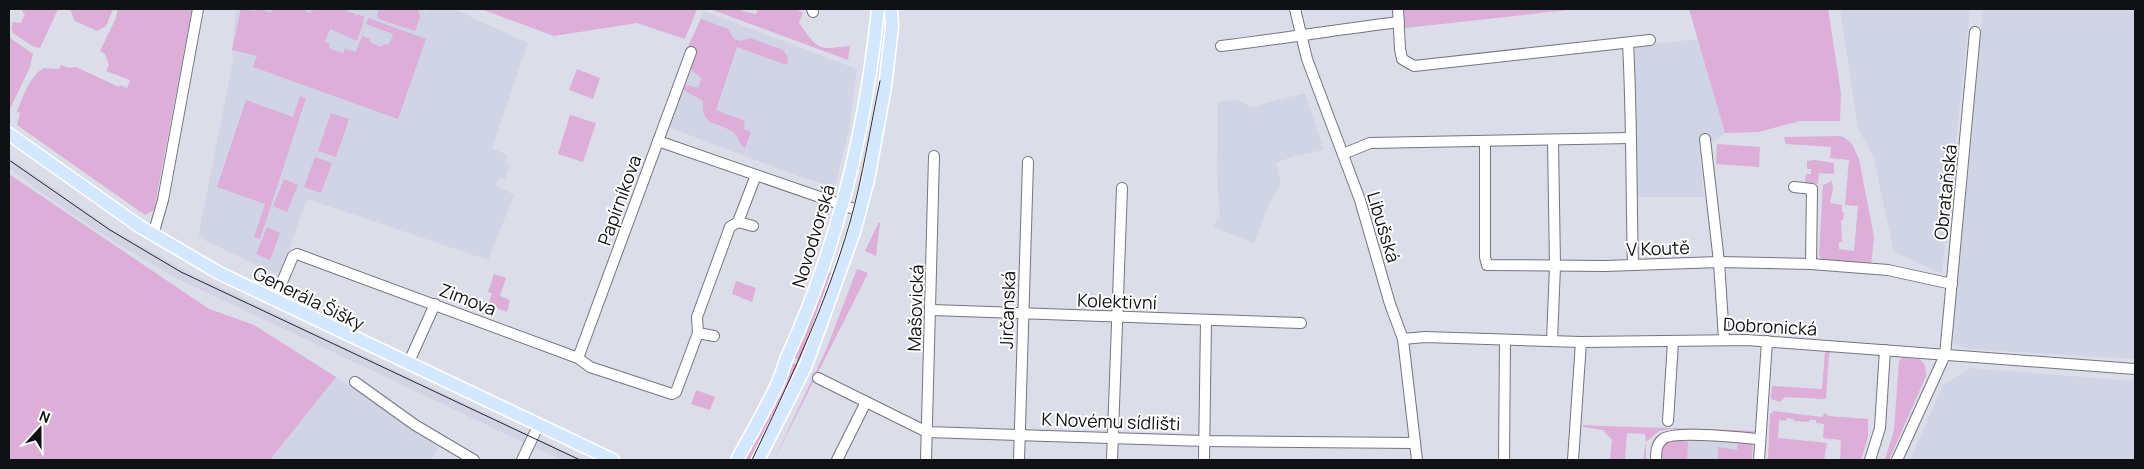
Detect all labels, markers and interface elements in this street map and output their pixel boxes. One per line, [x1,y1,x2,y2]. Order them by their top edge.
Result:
street label: Obrataňská [1928,143,1962,241]
street label: Papírníkova [592,152,646,248]
street label: Novodvorská [786,181,840,291]
street label: Libušská [1362,189,1406,265]
street label: V Koutě [1626,235,1690,261]
street label: Generála Šišky [249,261,369,336]
street label: Mašovická [901,264,929,352]
street label: Jirčanská [994,271,1020,349]
street label: Zimova [436,277,500,321]
street label: Kolektivní [1077,288,1157,314]
street label: Dobronická [1722,312,1818,340]
north arrow [15,404,65,454]
text: N [37,406,53,427]
street label: K Novému sídlišti [1041,407,1181,435]

